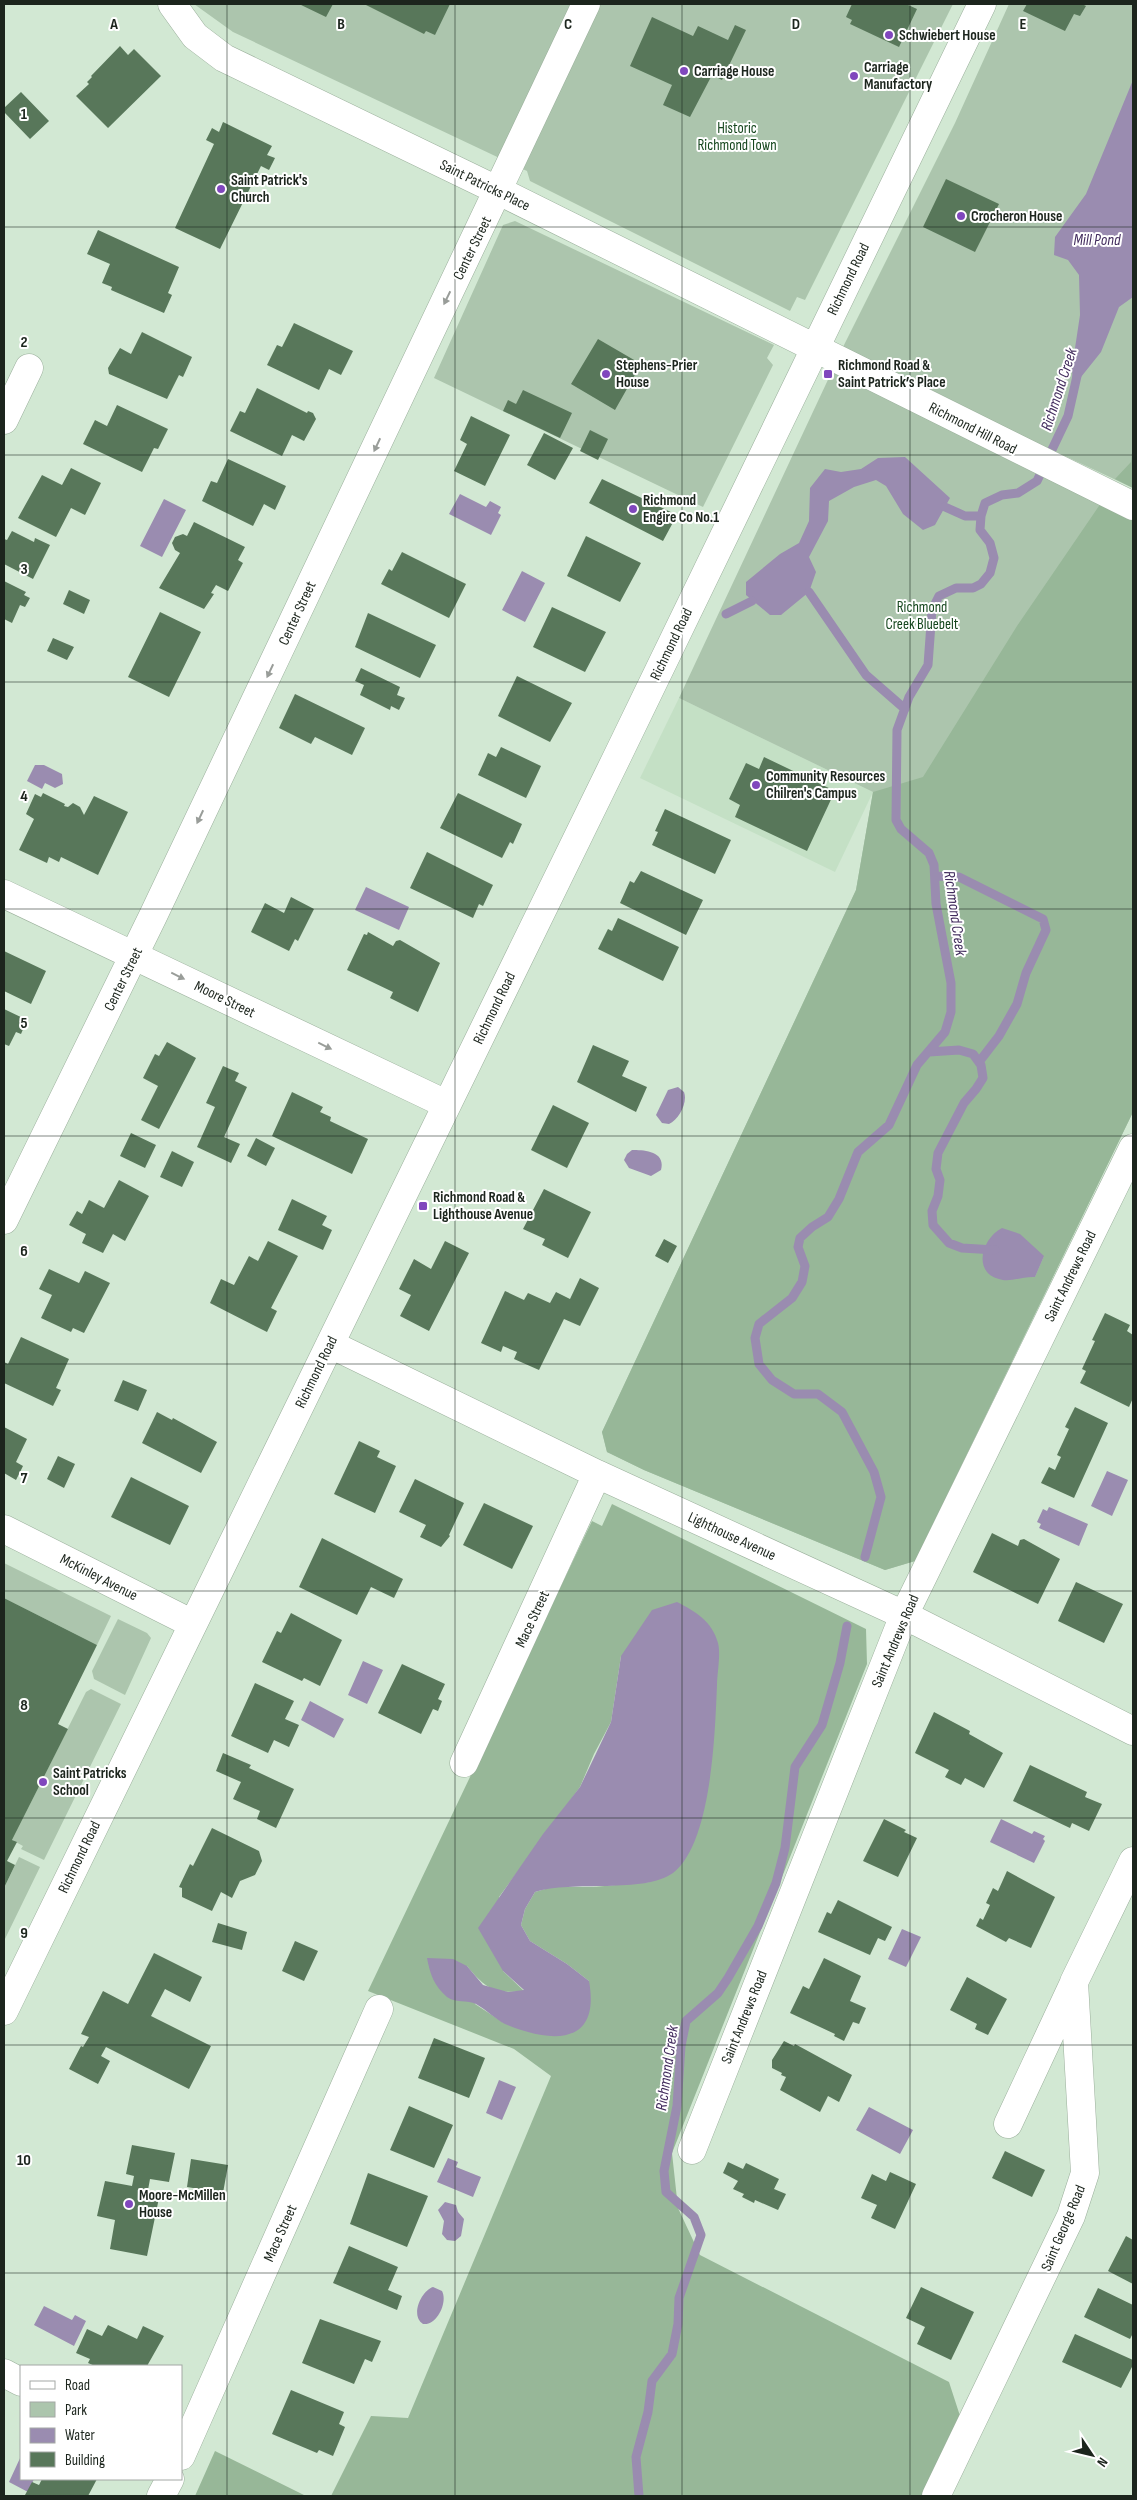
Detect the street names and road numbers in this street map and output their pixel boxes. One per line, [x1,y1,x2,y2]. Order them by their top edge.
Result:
street label: Saint Patricks Place [436,155,533,216]
street label: Center Street [449,213,496,283]
street label: Richmond Road [823,240,874,318]
street label: Richmond Hill Road [926,398,1020,459]
street label: Center Street [274,578,321,648]
street label: Richmond Road [646,605,697,683]
street label: Center Street [100,944,147,1014]
street label: Richmond Road [469,969,520,1047]
street label: Moore Street [191,977,259,1023]
street label: Saint Andrews Road [1040,1228,1101,1325]
street label: Richmond Road [291,1333,342,1411]
street label: Lighthouse Avenue [685,1508,779,1565]
street label: McKinley Avenue [57,1550,141,1605]
street label: Mace Street [511,1587,554,1651]
street label: Saint Andrews Road [867,1592,924,1691]
street label: Richmond Road [54,1818,105,1896]
street label: Saint Andrews Road [717,1968,772,2067]
street label: Saint George Road [1037,2182,1090,2274]
street label: Mace Street [259,2201,302,2265]

